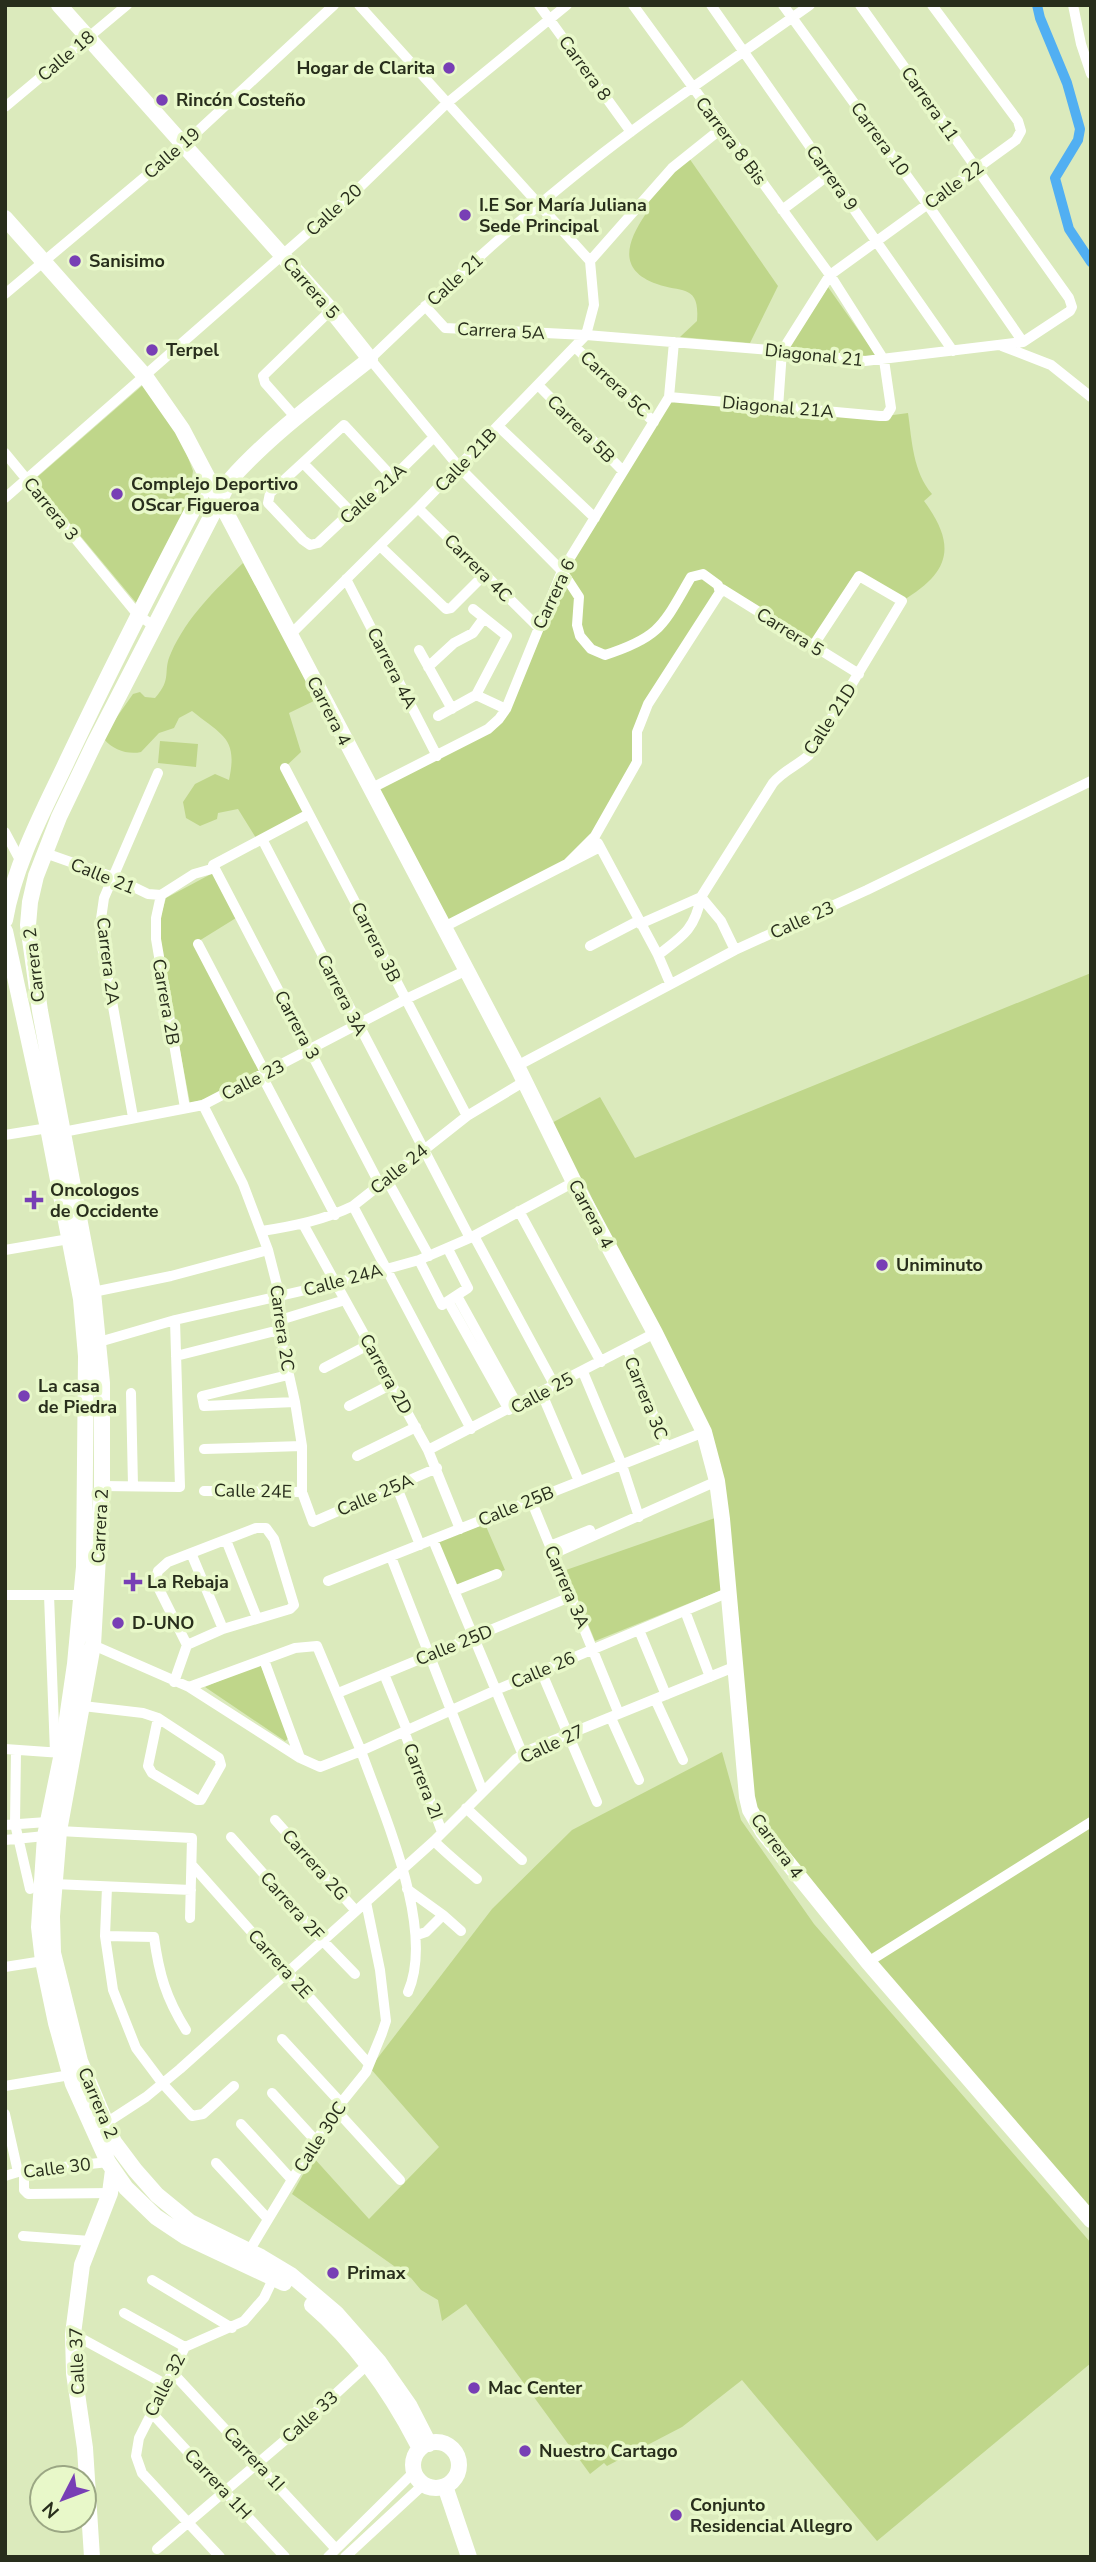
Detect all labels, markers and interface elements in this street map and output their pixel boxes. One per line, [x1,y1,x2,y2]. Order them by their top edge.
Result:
street label: Calle 18 [32,25,100,87]
street label: Carrera 8 [553,31,617,105]
place label: Hogar de Clarita [296,56,435,80]
marker: Hogar de Clarita [441,60,457,76]
street label: Carrera 11 [896,62,964,146]
place label: Rincón Costeño [176,88,306,112]
marker: Rincón Costeño [154,92,170,108]
street label: Carrera 8 Bis [690,92,772,190]
street label: Carrera 10 [845,97,915,181]
street label: Calle 19 [139,122,205,184]
street label: Carrera 9 [801,140,863,216]
street label: Calle 22 [920,155,988,215]
street label: Calle 20 [301,178,367,242]
place label: I.E Sor María Juliana Sede Principal [479,193,647,238]
marker: I.E Sor María Juliana Sede Principal [457,207,473,223]
street label: Calle 21 [422,248,488,312]
place label: Sanisimo [89,249,165,273]
street label: Carrera 5 [277,252,345,324]
marker: Sanisimo [67,253,83,269]
street label: Carrera 5A [456,317,546,345]
place label: Terpel [166,338,219,362]
street label: Diagonal 21 [764,338,864,372]
marker: Terpel [144,342,160,358]
street label: Carrera 5C [575,346,655,422]
street label: Carrera 5B [542,390,620,468]
street label: Diagonal 21A [721,390,835,424]
street label: Calle 21B [430,423,502,497]
street label: Calle 21A [335,458,411,530]
street label: Carrera 3 [18,472,84,546]
place label: Complejo Deportivo OScar Figueroa [131,472,298,517]
marker: Complejo Deportivo OScar Figueroa [109,486,125,502]
street label: Carrera 4C [439,529,517,607]
street label: Carrera 6 [527,555,581,633]
street label: Carrera 5 [752,602,828,662]
street label: Carrera 4A [361,623,423,713]
street label: Carrera 4 [301,672,357,750]
street label: Calle 21D [798,678,862,760]
street label: Calle 21 [67,852,139,900]
street label: Calle 23 [766,895,838,945]
street label: Carrera 3B [346,898,406,986]
street label: Carrera 2A [91,916,125,1006]
street label: Carrera 2 [18,926,50,1004]
street label: Carrera 3A [311,950,373,1040]
street label: Carrera 2B [147,957,185,1047]
street label: Carrera 3 [269,986,325,1064]
street label: Calle 23 [217,1054,289,1106]
street label: Calle 24 [365,1138,433,1200]
street label: Carrera 4 [563,1175,619,1253]
place label: Oncologos de Occidente [50,1178,159,1223]
marker: Oncologos de Occidente [24,1190,44,1210]
place label: Uniminuto [896,1253,983,1277]
marker: Uniminuto [874,1257,890,1273]
street label: Calle 24A [301,1258,385,1302]
street label: Carrera 2C [264,1283,300,1373]
street label: Carrera 2D [354,1330,418,1418]
street label: Carrera 3C [619,1353,673,1443]
street label: Calle 25 [506,1367,578,1419]
place label: La casa de Piedra [38,1374,117,1419]
marker: La casa de Piedra [16,1388,32,1404]
street label: Calle 25A [333,1468,417,1522]
street label: Calle 24E [214,1478,292,1504]
street label: Calle 25B [474,1480,558,1532]
street label: Carrera 2 [86,1488,114,1564]
street label: Carrera 3A [539,1542,595,1632]
place label: La Rebaja [147,1570,229,1594]
marker: La Rebaja [125,1574,141,1590]
place label: D-UNO [132,1611,194,1635]
marker: D-UNO [110,1615,126,1631]
street label: Calle 25D [412,1619,496,1671]
street label: Calle 26 [507,1646,579,1694]
street label: Calle 27 [516,1719,588,1769]
street label: Carrera 2I [398,1740,448,1822]
street label: Carrera 4 [745,1809,809,1884]
street label: Carrera 2G [277,1824,353,1906]
street label: Carrera 2F [255,1866,329,1946]
street label: Carrera 2E [242,1924,318,2004]
street label: Carrera 2 [72,2064,124,2142]
street label: Calle 30C [288,2097,352,2177]
street label: Calle 30 [22,2152,92,2184]
place label: Primax [347,2261,406,2285]
marker: Primax [325,2265,341,2281]
street label: Calle 37 [64,2327,90,2395]
street label: Calle 32 [139,2349,191,2421]
place label: Mac Center [488,2376,582,2400]
marker: Mac Center [466,2380,482,2396]
street label: Calle 33 [277,2385,343,2449]
street label: Carrera 1I [218,2422,290,2496]
place label: Nuestro Cartago [539,2439,678,2463]
street label: Carrera 1H [179,2443,257,2525]
marker: Nuestro Cartago [517,2443,533,2459]
north arrow [28,2464,98,2534]
place label: Conjunto Residencial Allegro [690,2493,853,2538]
text: N [37,2496,66,2524]
marker: Conjunto Residencial Allegro [668,2507,684,2523]

